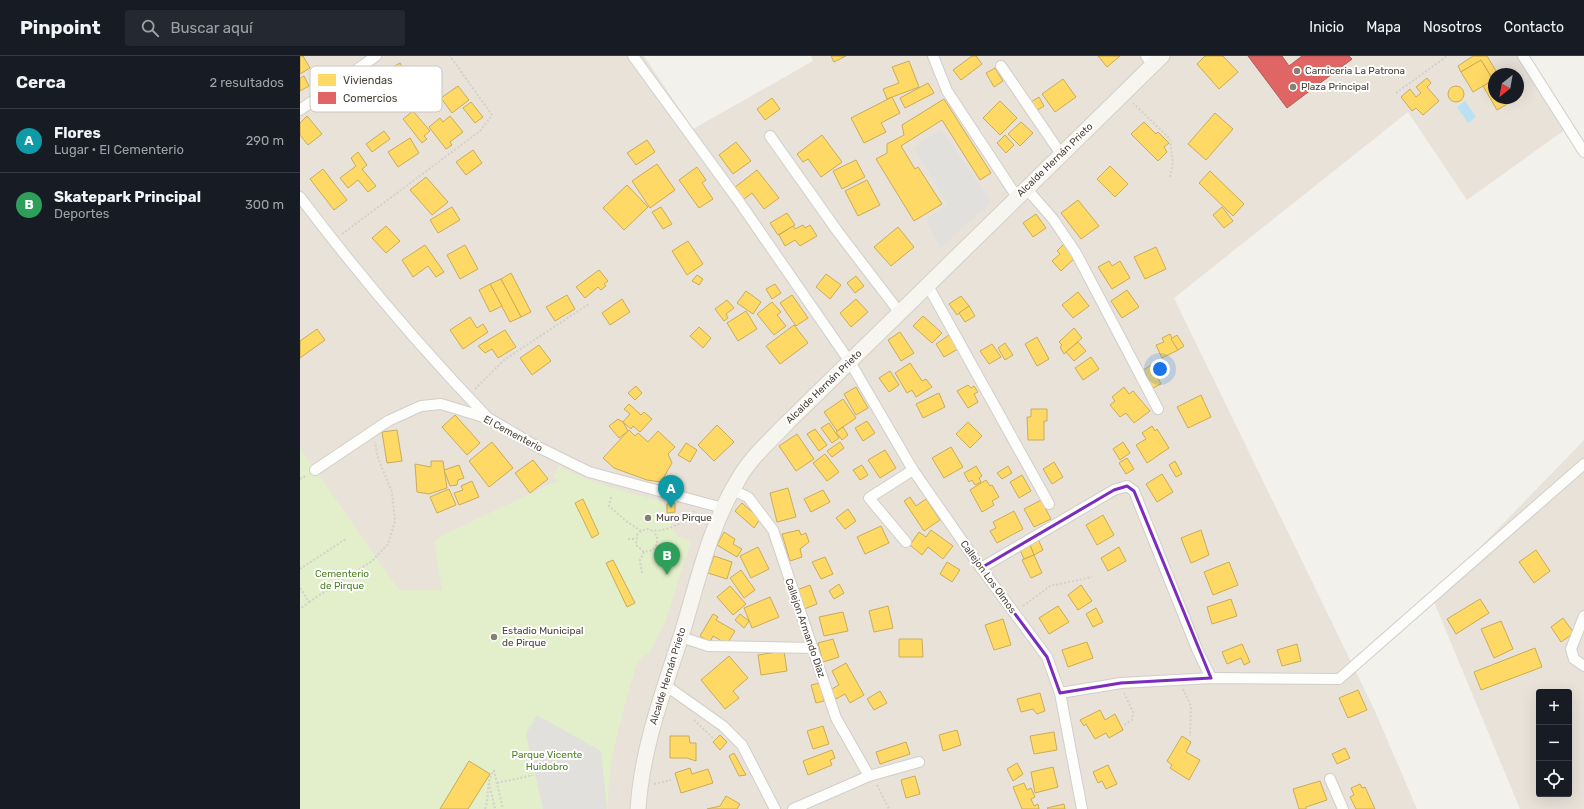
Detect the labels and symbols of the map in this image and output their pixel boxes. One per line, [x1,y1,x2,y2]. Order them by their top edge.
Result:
place label: Carniceria La Patrona [1305,65,1405,77]
legend [310,66,442,112]
marker: Carniceria La Patrona [1292,66,1302,76]
north arrow [1488,68,1524,104]
text: Viviendas [343,74,393,87]
place label: Plaza Principal [1301,81,1369,93]
marker: Plaza Principal [1288,82,1298,92]
text: Comercios [343,92,398,105]
street label: Alcalde Hernán Prieto [1014,120,1096,199]
street label: Alcalde Hernán Prieto [783,347,865,426]
your location [1150,359,1170,379]
street label: El Cementerio [481,413,545,455]
pin: A [658,475,684,508]
place label: Muro Pirque [656,512,712,524]
marker: Muro Pirque [643,513,653,523]
street label: Callejon Los Olmos [958,538,1018,616]
pin: B [654,542,680,575]
park label: Cementerio de Pirque [315,568,369,592]
street label: Callejon Armando Diaz [782,577,828,679]
place label: Estadio Municipal de Pirque [502,625,583,649]
street label: Alcalde Hernán Prieto [647,626,689,726]
marker: Estadio Municipal de Pirque [489,632,499,642]
park label: Parque Vicente Huidobro [512,749,583,773]

